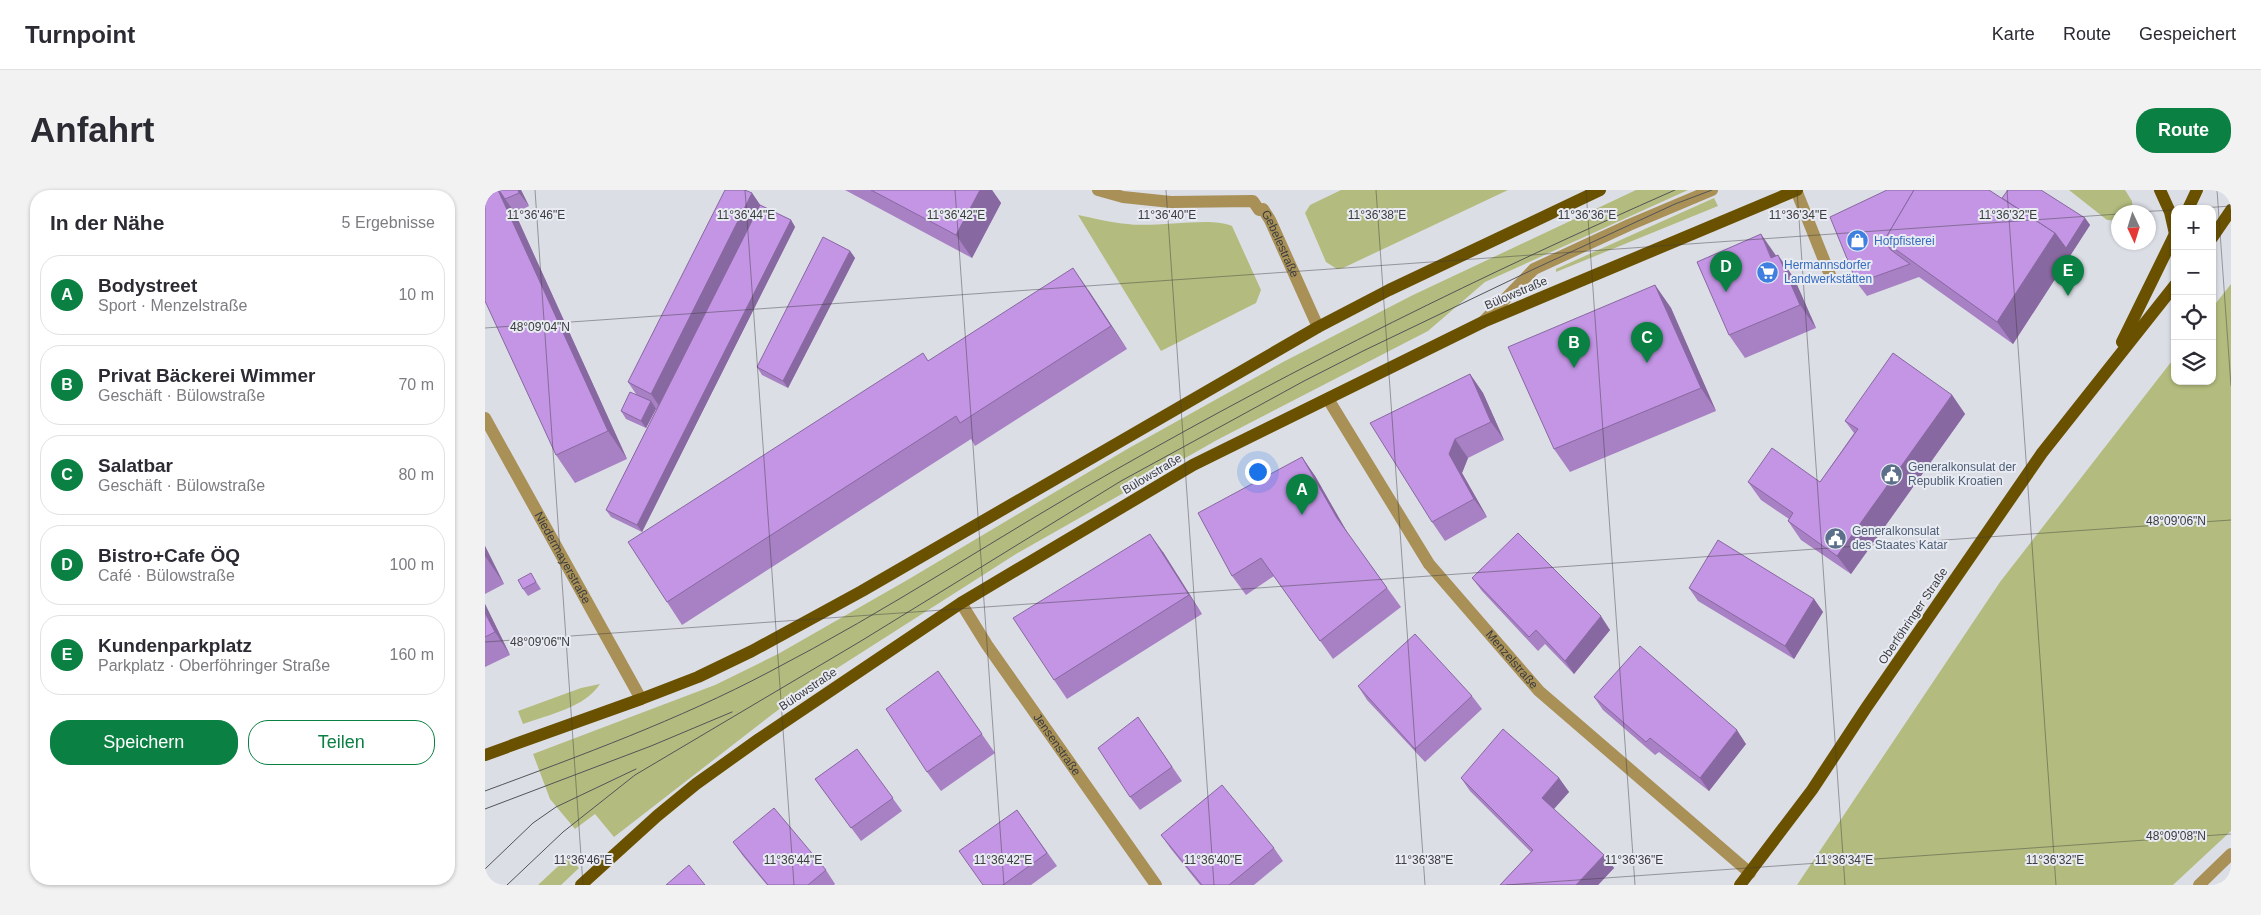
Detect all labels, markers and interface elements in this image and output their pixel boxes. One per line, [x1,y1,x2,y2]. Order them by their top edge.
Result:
text: Turnpoint [25,21,135,48]
text: Karte [1992,24,2035,44]
text: Route [2063,24,2111,44]
text: Gespeichert [2139,24,2236,44]
button: Route [2136,108,2231,153]
text: Anfahrt [30,110,154,149]
north arrow [2111,205,2156,250]
map controls [2171,205,2216,385]
button: + [2171,205,2216,250]
street label: Gebelestraße [1258,207,1302,280]
text: 11°36'46"E [507,208,565,222]
text: 11°36'44"E [717,208,775,222]
text: 11°36'42"E [927,208,985,222]
text: 11°36'40"E [1138,208,1196,222]
text: 11°36'38"E [1348,208,1406,222]
text: 11°36'36"E [1558,208,1616,222]
text: 11°36'34"E [1769,208,1827,222]
text: 11°36'32"E [1979,208,2037,222]
text: In der Nähe [50,211,164,234]
text: 5 Ergebnisse [342,214,435,231]
shop icon: Hofpfisterei [1846,229,1870,253]
place label: Hofpfisterei [1874,234,1935,248]
button: − [2171,250,2216,295]
pin: D [1710,251,1742,292]
pin: E [2052,255,2084,296]
place label: Hermannsdorfer Landwerkstätten [1784,258,1872,286]
supermarket icon: Hermannsdorfer Landwerkstätten [1756,260,1780,284]
street label: Bülowstraße [1483,273,1550,312]
text: Bodystreet [98,275,197,296]
text: A [61,286,73,303]
text: 10 m [398,286,434,303]
button: locate [2171,295,2216,340]
text: Sport · Menzelstraße [98,297,247,314]
text: 48°09'04"N [510,320,570,334]
pin: C [1631,322,1663,363]
pin: B [1558,327,1590,368]
button: layers [2171,340,2216,385]
text: Privat Bäckerei Wimmer [98,365,315,386]
text: B [61,376,73,393]
text: 70 m [398,376,434,393]
text: Geschäft · Bülowstraße [98,387,265,404]
street label: Bülowstraße [1120,451,1184,497]
text: Salatbar [98,455,173,476]
your location [1245,459,1271,485]
place label: Generalkonsulat der Republik Kroatien [1908,460,2016,488]
public building icon: Generalkonsulat der Republik Kroatien [1880,462,1904,486]
text: C [61,466,73,483]
text: 80 m [398,466,434,483]
pin: A [1286,474,1318,515]
text: Geschäft · Bülowstraße [98,477,265,494]
street label: Niedermayerstraße [532,510,594,607]
text: 48°09'06"N [2146,514,2206,528]
place label: Generalkonsulat des Staates Katar [1852,524,1947,552]
public building icon: Generalkonsulat des Staates Katar [1824,526,1848,550]
text: Bistro+Cafe ÖQ [98,545,240,566]
text: D [61,556,73,573]
text: 100 m [390,556,434,573]
street label: Oberföhringer Straße [1875,565,1951,667]
text: Café · Bülowstraße [98,567,235,584]
street label: Menzelstraße [1483,628,1541,692]
text: Kundenparkplatz [98,635,252,656]
text: 48°09'06"N [510,635,570,649]
text: E [62,646,72,663]
text: 160 m [390,646,434,663]
text: Parkplatz · Oberföhringer Straße [98,657,330,674]
street label: Bülowstraße [776,664,840,713]
street label: Jensenstraße [1030,711,1084,778]
button: Speichern [50,720,238,765]
button: Teilen [248,720,435,765]
text: 48°09'08"N [2146,829,2206,843]
text: 11°36'46"E [554,853,612,867]
text: 11°36'44"E [764,853,822,867]
text: 11°36'42"E [974,853,1032,867]
text: 11°36'40"E [1184,853,1242,867]
text: 11°36'38"E [1395,853,1453,867]
text: 11°36'36"E [1605,853,1663,867]
text: 11°36'34"E [1815,853,1873,867]
text: 11°36'32"E [2026,853,2084,867]

